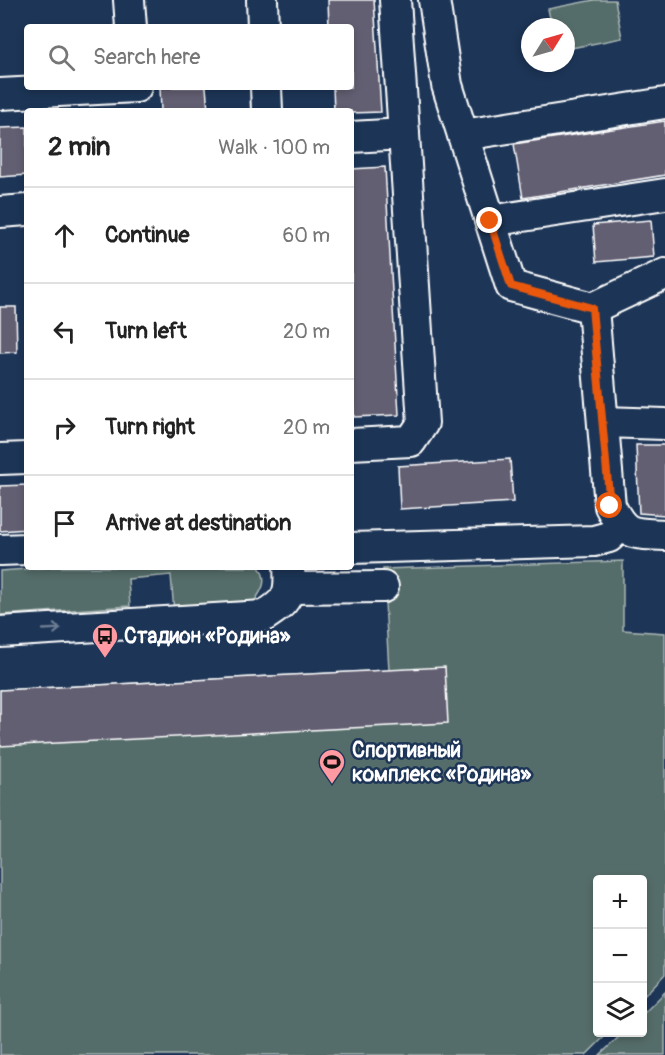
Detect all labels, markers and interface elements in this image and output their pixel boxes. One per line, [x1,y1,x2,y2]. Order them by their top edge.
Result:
north arrow [521,18,575,72]
search box [24,24,354,90]
icon: search [45,41,78,74]
text: Search here [93,43,200,71]
text: 2 min [48,131,110,163]
text: Walk · 100 m [218,135,330,160]
route end [476,207,502,233]
icon: ahead [48,219,81,252]
text: Continue [105,221,189,249]
text: 60 m [283,223,330,248]
icon: left [48,315,81,348]
text: Turn left [105,317,187,345]
text: 20 m [283,319,330,344]
icon: right [48,411,81,444]
text: Turn right [105,413,195,441]
text: 20 m [283,415,330,440]
route start [596,492,622,518]
icon: arrive [48,507,81,540]
text: Arrive at destination [105,509,291,537]
bus stop icon: Стадион «Родина» [90,621,120,659]
place label: Стадион «Родина» [124,623,291,650]
one-way arrow [42,624,62,635]
place label: Спортивный комплекс «Родина» [352,737,531,788]
sports icon: Спортивный комплекс «Родина» [317,747,347,785]
map controls [593,875,647,1037]
button: + [593,875,647,929]
button: − [593,929,647,983]
button: layers [593,983,647,1037]

